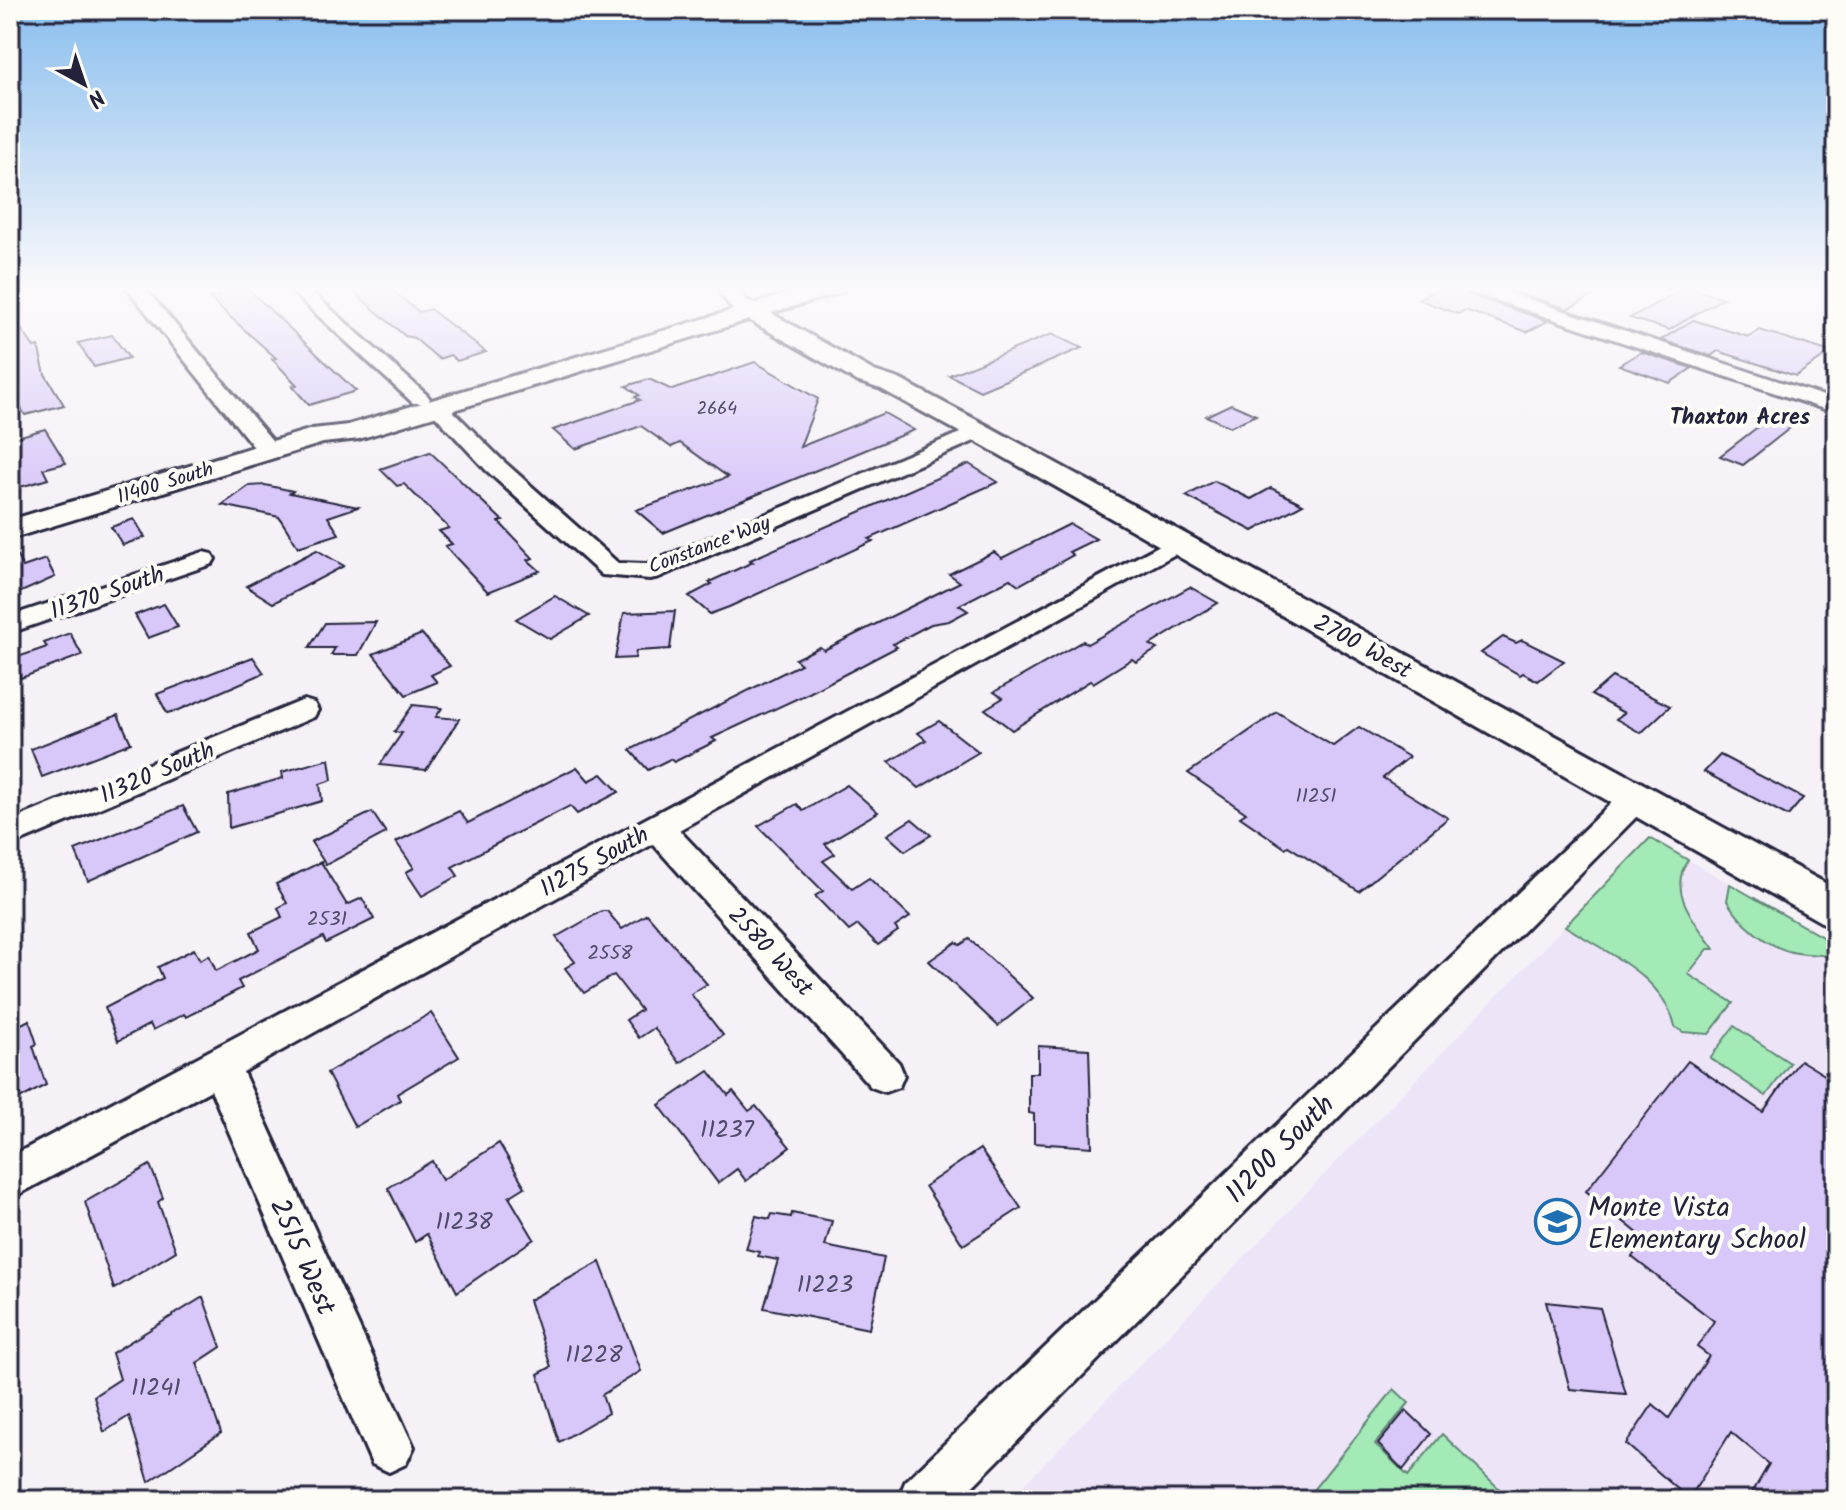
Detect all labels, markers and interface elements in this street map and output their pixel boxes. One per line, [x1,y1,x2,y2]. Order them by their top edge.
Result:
north arrow [44,44,124,124]
text: N [79,80,112,115]
house number: 2664 [697,395,737,424]
district label: Thaxton Acres [1670,401,1811,436]
street label: 11400 South [113,454,218,514]
street label: Constance Way [644,508,776,584]
street label: 11370 South [45,556,170,631]
street label: 2700 West [1306,604,1419,691]
street label: 11320 South [94,732,221,815]
house number: 11251 [1295,781,1337,813]
street label: 11275 South [533,816,657,908]
street label: 2580 West [717,898,823,1007]
house number: 2531 [307,904,347,936]
house number: 2558 [587,938,634,970]
street label: 11200 South [1215,1084,1346,1215]
house number: 11237 [700,1111,755,1150]
place label: Monte Vista Elementary School [1588,1186,1806,1263]
street label: 2515 West [256,1191,348,1324]
school or university icon: Monte Vista Elementary School [1533,1198,1581,1246]
house number: 11238 [435,1203,493,1242]
house number: 11223 [797,1266,853,1305]
house number: 11228 [565,1336,623,1375]
house number: 11241 [131,1369,181,1408]

